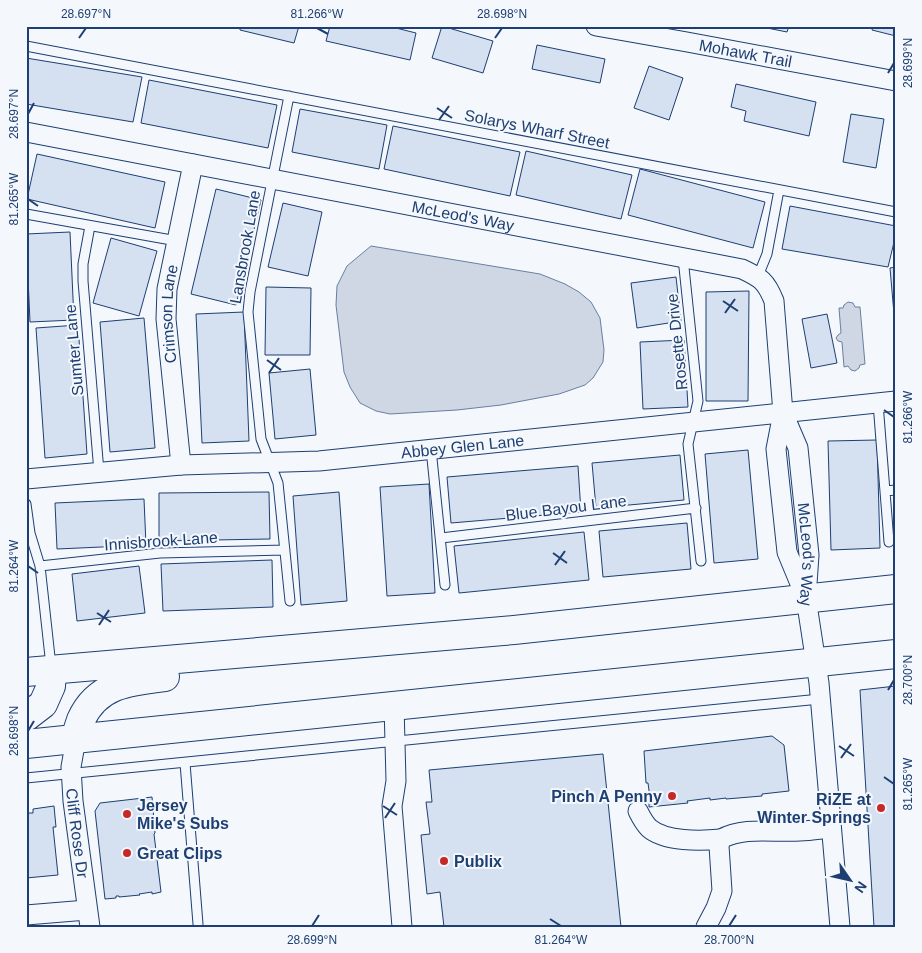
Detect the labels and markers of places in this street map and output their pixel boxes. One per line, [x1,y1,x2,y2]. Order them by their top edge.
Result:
place label: Pinch A Penny [551,788,662,805]
marker: Pinch A Penny [666,790,678,802]
place label: RiZE at Winter Springs [757,791,872,826]
place label: Jersey Mike's Subs [137,797,229,832]
marker: RiZE at Winter Springs [875,802,887,814]
marker: Jersey Mike's Subs [121,808,133,820]
place label: Great Clips [137,845,222,862]
marker: Great Clips [121,847,133,859]
place label: Publix [454,853,502,870]
marker: Publix [438,855,450,867]

